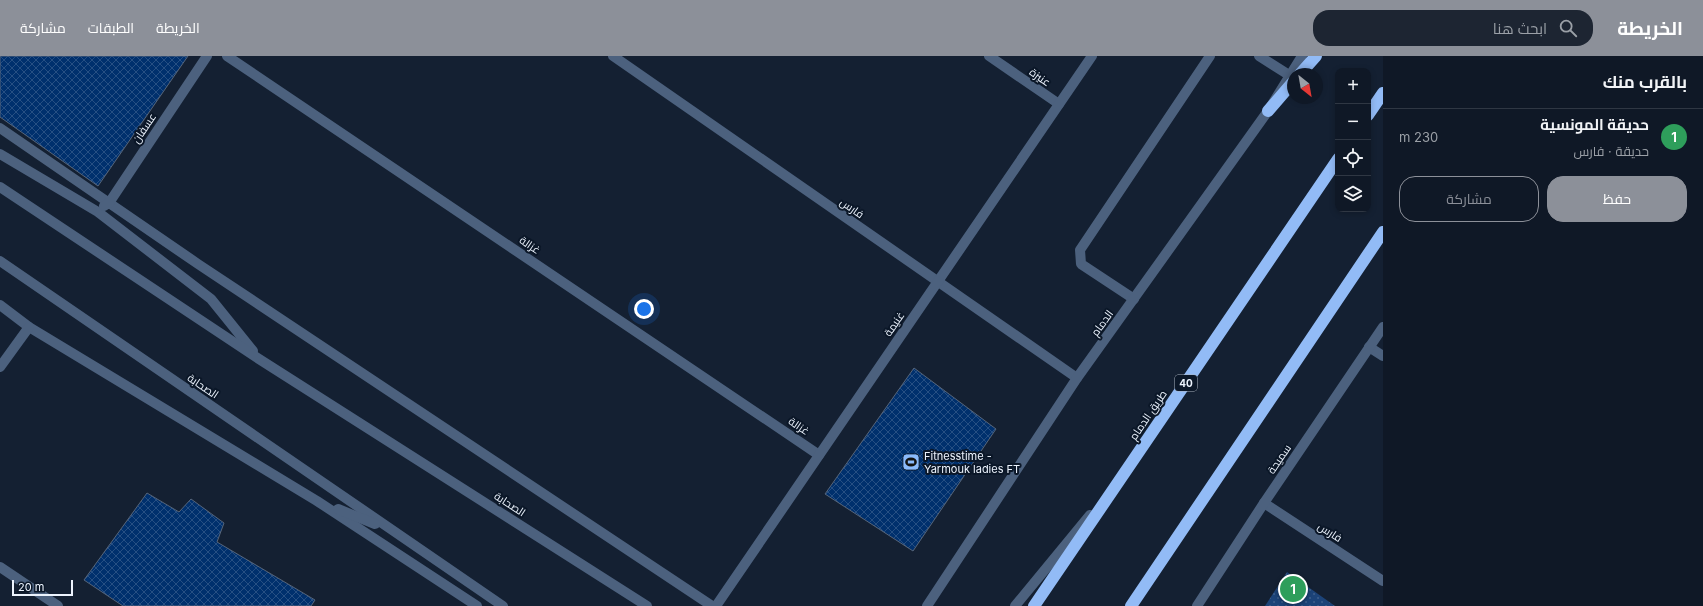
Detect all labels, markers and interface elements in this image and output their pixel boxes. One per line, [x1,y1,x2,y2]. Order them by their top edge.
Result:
search box [1313,10,1593,46]
icon: search [1557,17,1579,39]
text: الخريطة [1617,17,1683,40]
text: مشاركة [20,19,66,36]
text: الطبقات [88,19,134,36]
text: الخريطة [156,19,200,36]
text: ابحث هنا [1493,19,1547,38]
street label: عنيزة [1027,65,1053,89]
north arrow [1287,68,1323,104]
map controls [1335,68,1371,212]
button: + [1335,68,1371,104]
text: بالقرب منك [1603,72,1687,92]
button: − [1335,104,1371,140]
street label: عسفان [129,110,159,146]
text: حديقة المونسية [1540,115,1649,134]
text: 230 m [1399,129,1438,145]
text: 1 [1671,129,1677,145]
button: locate [1335,140,1371,176]
text: حديقة · فارس [1574,143,1649,159]
button: layers [1335,176,1371,212]
button: مشاركة [1399,176,1539,222]
button: حفظ [1547,176,1687,222]
street label: فارس [837,195,867,221]
street label: غزالة [517,233,543,257]
your location [634,299,654,319]
street label: الدمام [1088,307,1117,339]
street label: غنيمة [881,309,907,339]
street label: الصحابة [185,371,221,401]
road number: 40 [1175,375,1197,391]
street label: طريق الدمام [1126,387,1171,443]
street label: غزالة [786,414,812,438]
street label: سميحة [1264,442,1294,476]
place label: Fitnesstime - Yarmouk ladies FT [924,449,1020,476]
sports icon: Fitnesstime - Yarmouk ladies FT [901,452,921,472]
street label: الصحابة [492,489,528,519]
street label: فارس [1315,519,1345,545]
pin: 1 [1280,574,1306,604]
scale bar [12,578,73,597]
text: 20 m [18,580,44,594]

